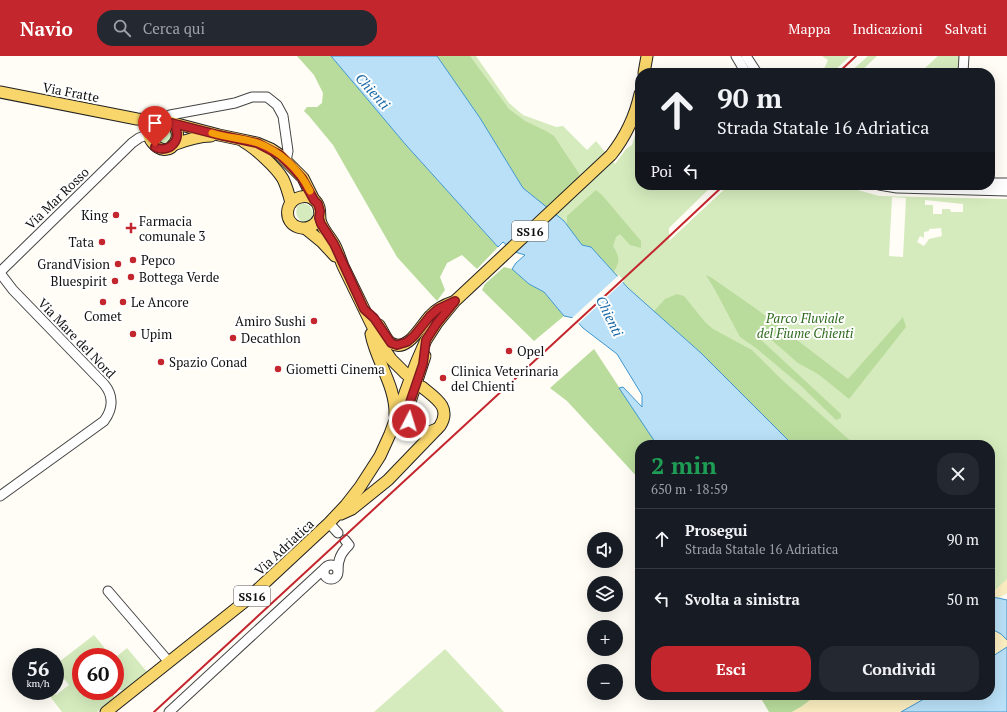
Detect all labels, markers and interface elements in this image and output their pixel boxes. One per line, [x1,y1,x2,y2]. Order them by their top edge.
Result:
search box [97,10,377,46]
text: Navio [20,16,73,41]
icon: search [111,17,133,39]
text: Cerca qui [143,18,205,38]
text: Mappa [788,19,830,38]
text: Indicazioni [852,19,923,38]
text: Salvati [945,19,987,38]
water label: Chienti [352,69,395,113]
street label: Via Fratte [41,78,101,106]
text: 90 m [717,79,782,116]
icon: ahead [651,84,703,136]
pin [138,106,172,147]
icon: arrive [144,112,166,134]
text: Strada Statale 16 Adriatica [717,115,929,139]
icon: left [680,160,702,182]
text: Poi [651,161,672,181]
street label: Via Mar Rosso [21,163,93,233]
place label: King [81,206,108,224]
marker: King [111,210,121,220]
place label: Farmacia comunale 3 [139,212,206,245]
road number: SS16 [512,221,548,241]
marker: Farmacia comunale 3 [126,223,136,233]
place label: Tata [68,233,94,251]
marker: Tata [97,237,107,247]
place label: Pepco [141,251,175,269]
place label: GrandVision [37,255,110,273]
marker: Pepco [128,255,138,265]
marker: GrandVision [113,259,123,269]
place label: Bottega Verde [139,268,219,286]
place label: Bluespirit [50,272,107,290]
marker: Bottega Verde [126,272,136,282]
marker: Bluespirit [110,276,120,286]
water label: Chienti [592,292,628,340]
place label: Le Ancore [131,293,189,311]
street label: Via Mare del Nord [34,294,120,382]
marker: Comet [98,297,108,307]
marker: Le Ancore [118,297,128,307]
place label: Comet [84,307,122,325]
park label: Parco Fluviale del Fiume Chienti [757,309,854,342]
place label: Amiro Sushi [235,312,306,330]
marker: Amiro Sushi [309,316,319,326]
place label: Upim [141,325,172,343]
marker: Upim [128,329,138,339]
place label: Decathlon [241,329,301,347]
marker: Decathlon [228,333,238,343]
place label: Opel [517,342,545,360]
marker: Opel [504,346,514,356]
place label: Spazio Conad [169,353,247,371]
marker: Spazio Conad [156,357,166,367]
place label: Giometti Cinema [286,360,385,378]
place label: Clinica Veterinaria del Chienti [451,362,559,395]
marker: Giometti Cinema [273,364,283,374]
marker: Clinica Veterinaria del Chienti [438,373,448,383]
position arrow [388,400,430,442]
text: 2 min [651,449,717,481]
button: close [937,453,979,495]
text: 650 m · 18:59 [651,480,728,498]
street label: Via Adriatica [250,514,318,579]
text: Prosegui [685,520,748,540]
icon: ahead [651,528,673,550]
text: 90 m [946,529,979,549]
map controls [587,532,623,700]
button: sound [587,532,623,568]
text: Strada Statale 16 Adriatica [685,540,838,558]
button: layers [587,576,623,612]
road number: SS16 [234,586,270,606]
icon: left [651,588,673,610]
text: Svolta a sinistra [685,589,800,609]
text: 50 m [946,589,979,609]
button: + [587,620,623,656]
button: Esci [651,646,811,692]
button: Condividi [819,646,979,692]
speed limit sign: 60 [72,648,124,700]
text: 56 [27,655,49,682]
button: − [587,664,623,700]
text: km/h [26,677,50,690]

